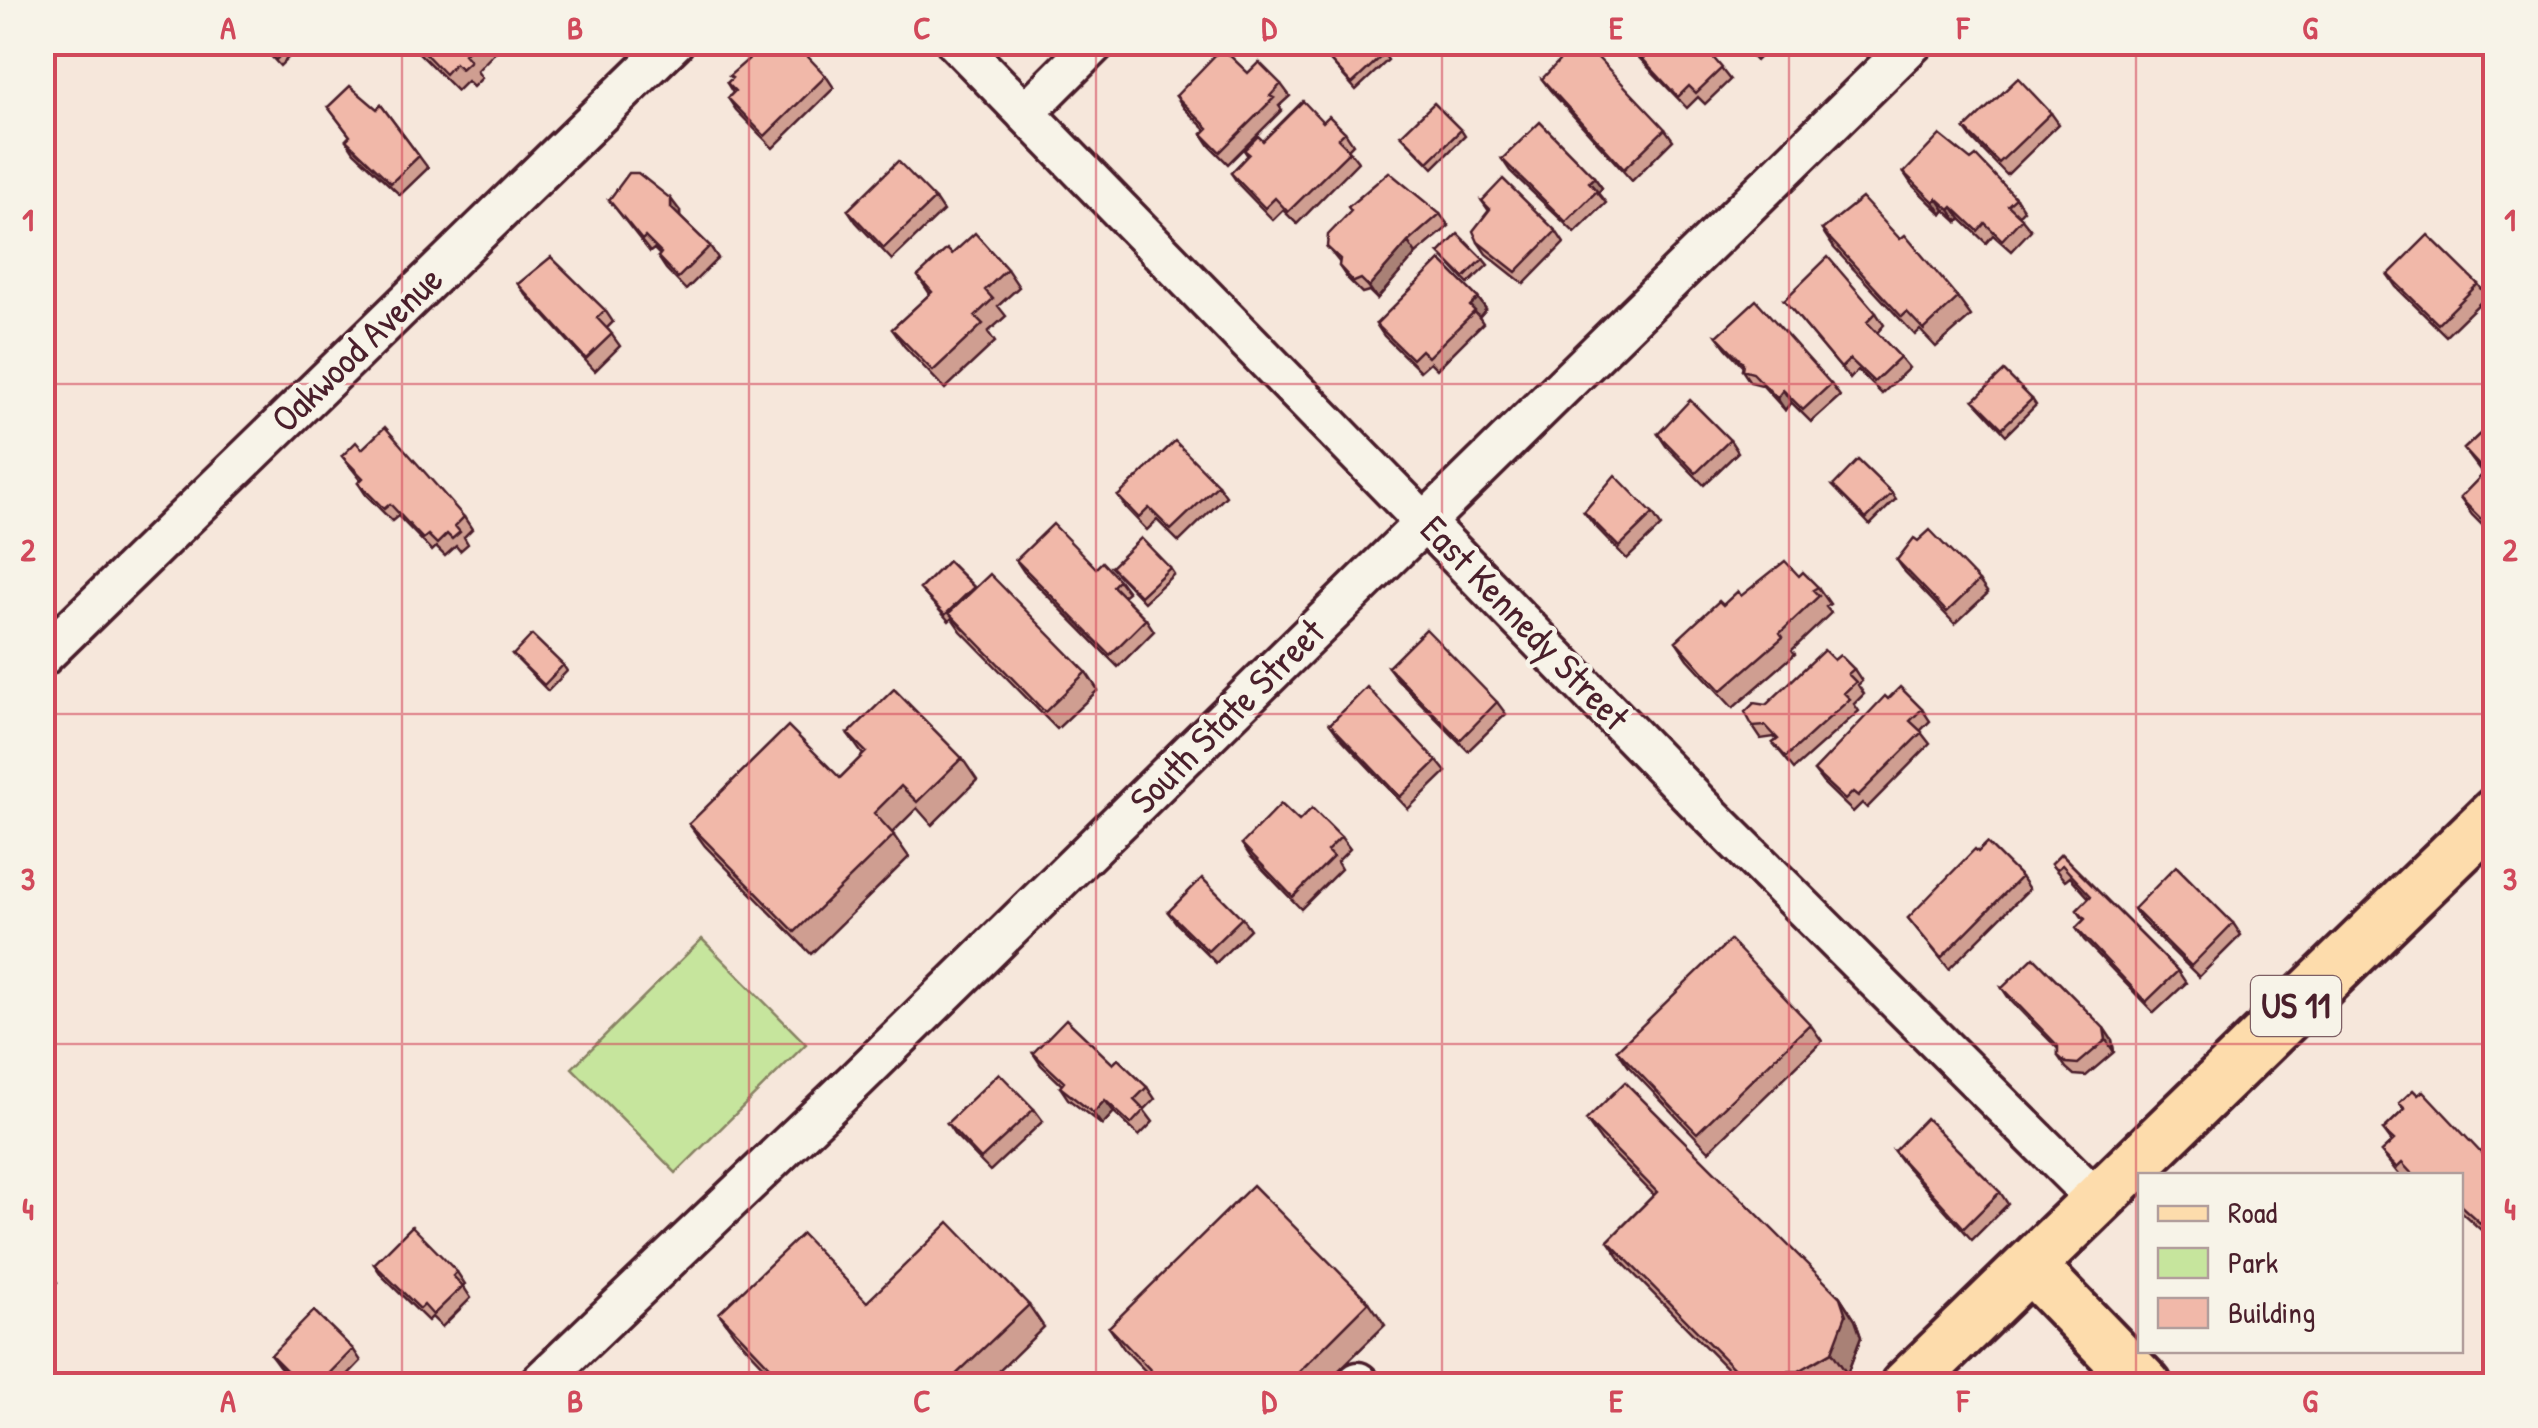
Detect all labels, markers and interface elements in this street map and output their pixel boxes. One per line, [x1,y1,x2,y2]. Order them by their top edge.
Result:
text: A [220,6,236,49]
text: B [567,6,583,49]
text: C [913,6,931,49]
text: D [1261,6,1277,49]
text: E [1609,6,1624,49]
text: F [1956,6,1971,49]
text: G [2302,6,2318,49]
text: 1 [22,198,34,241]
text: 1 [2504,198,2516,241]
street label: Oakwood Avenue [259,253,453,443]
street label: East Kennedy Street [1410,503,1643,742]
text: 2 [21,528,37,571]
text: 2 [2503,528,2519,571]
street label: South State Street [1117,606,1336,824]
text: 3 [21,857,35,900]
text: 3 [2503,857,2517,900]
road number: US 11 [2251,976,2341,1036]
legend [2138,1173,2463,1353]
text: 4 [22,1187,34,1230]
text: 4 [2504,1187,2516,1230]
text: Road [2228,1192,2277,1232]
text: Park [2228,1242,2278,1282]
text: Building [2228,1292,2315,1332]
text: A [220,1379,236,1422]
text: B [567,1379,583,1422]
text: C [913,1379,931,1422]
text: D [1261,1379,1277,1422]
text: E [1609,1379,1624,1422]
text: F [1956,1379,1971,1422]
text: G [2302,1379,2318,1422]

